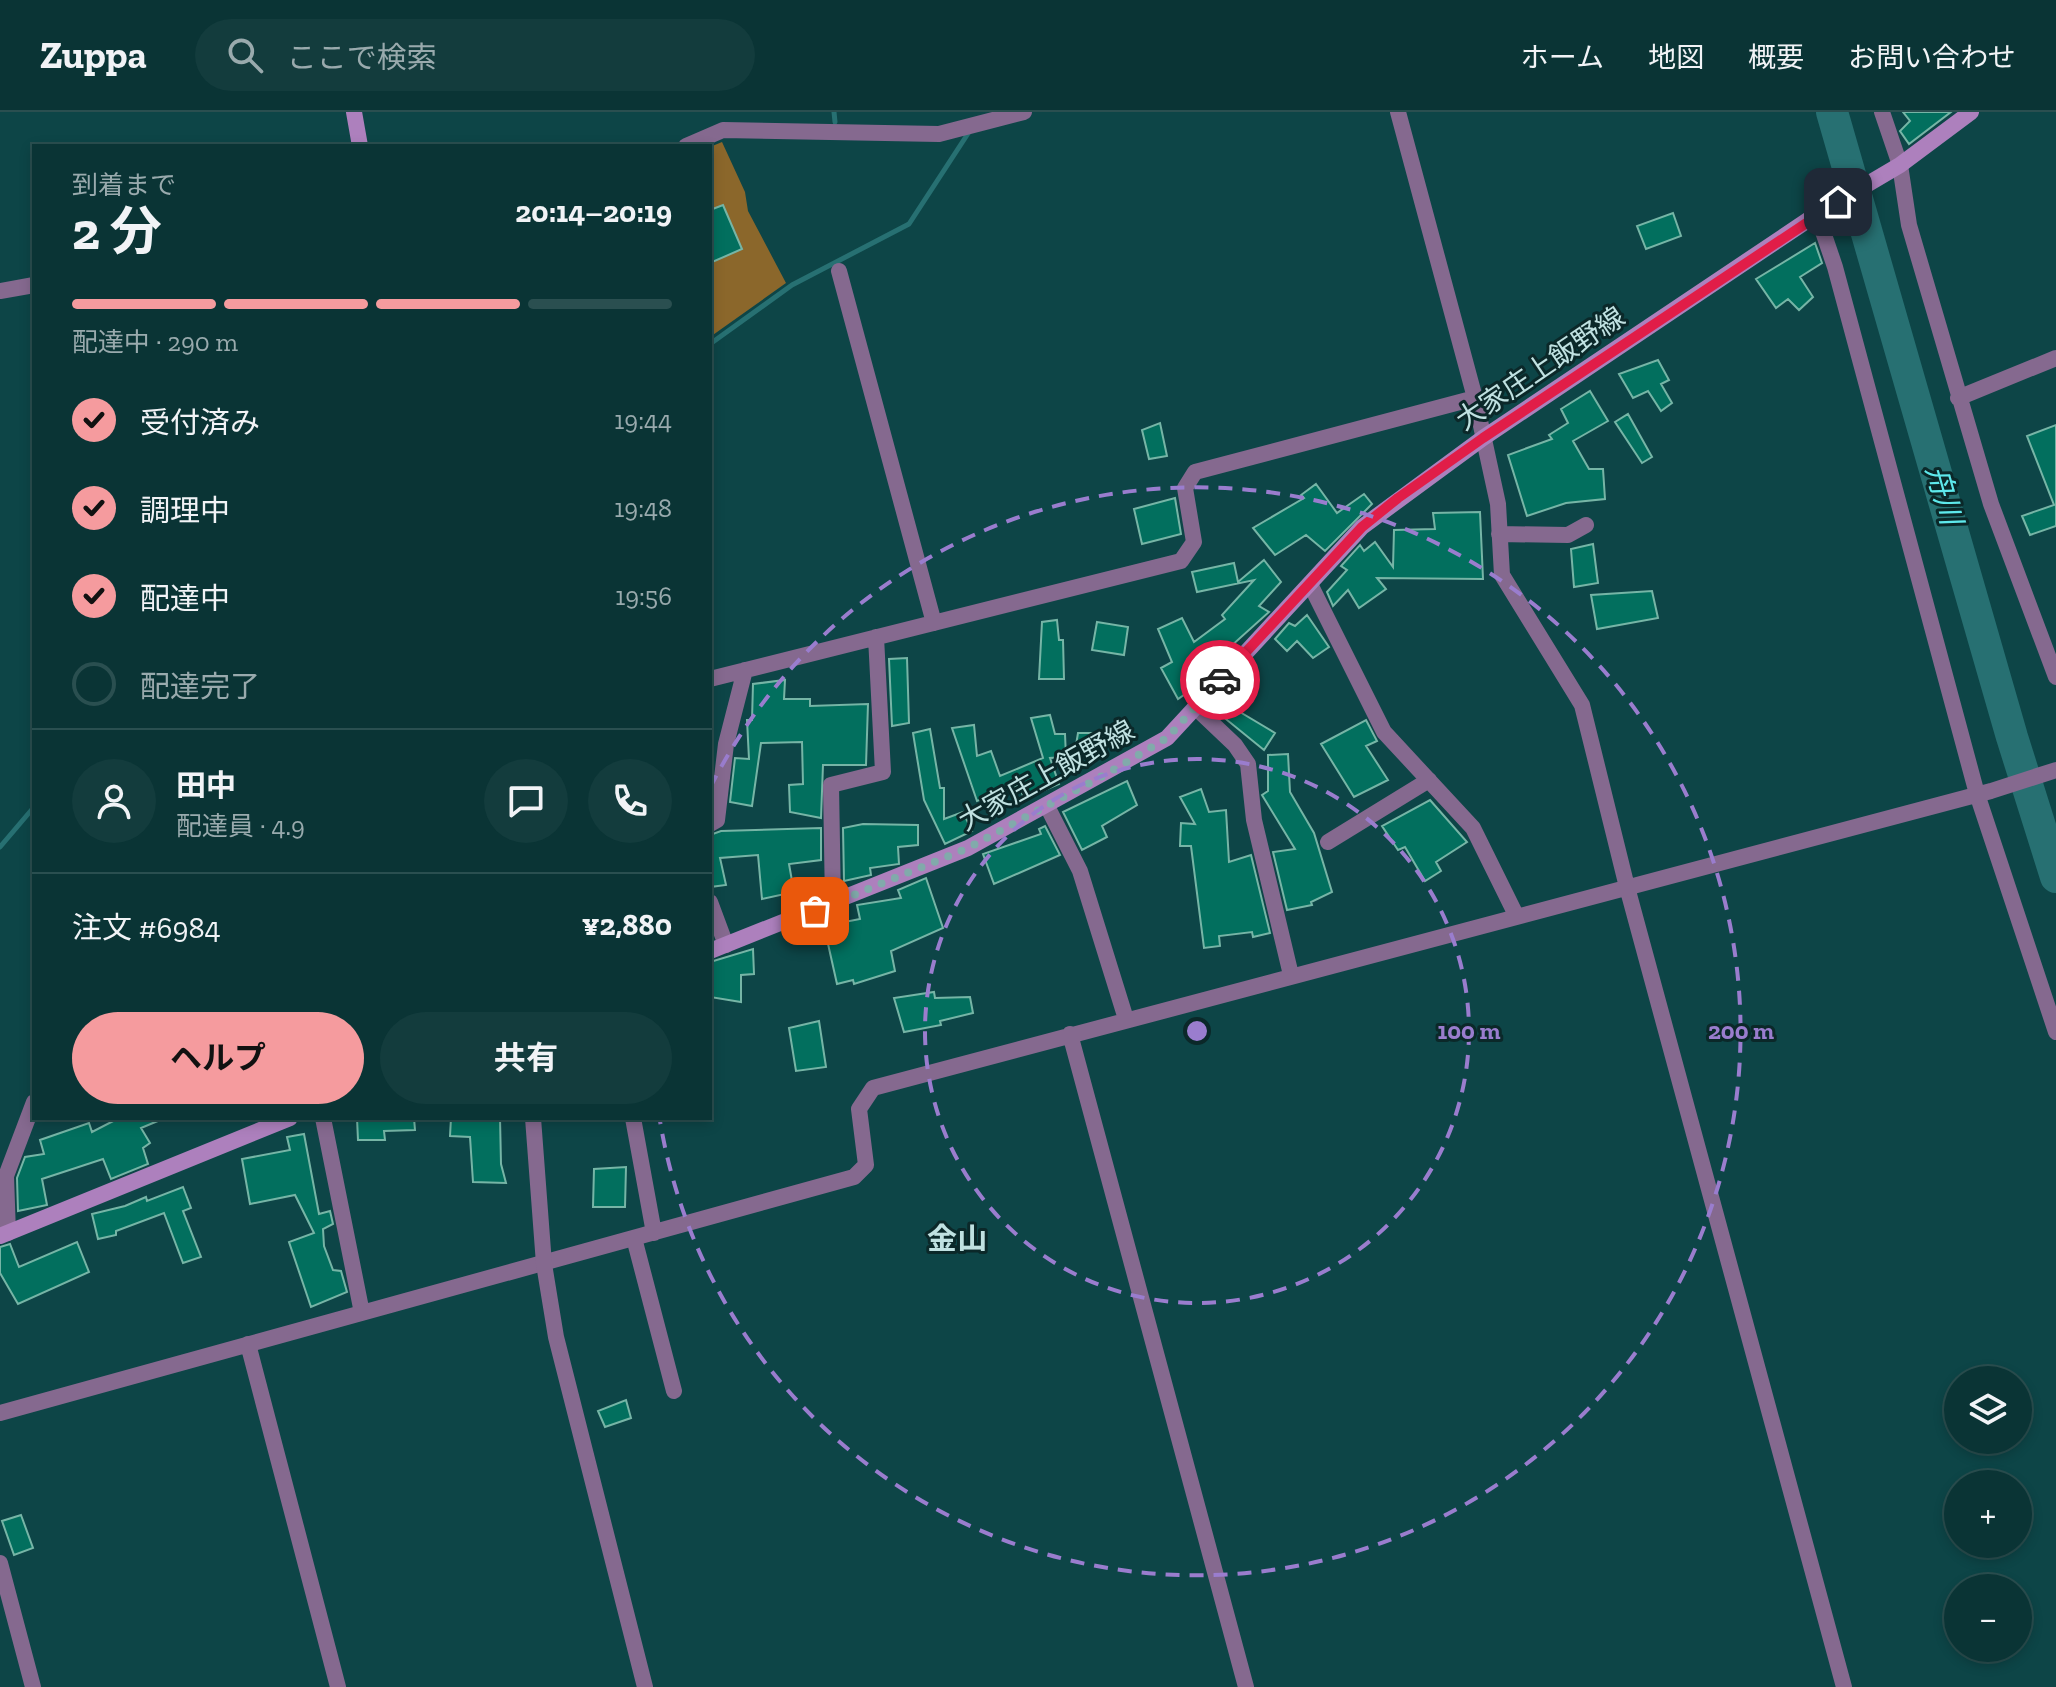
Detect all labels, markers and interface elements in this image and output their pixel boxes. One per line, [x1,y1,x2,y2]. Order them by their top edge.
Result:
search box [195,19,755,91]
text: Zuppa [40,32,147,78]
icon: search [223,33,267,77]
text: ここで検索 [287,40,437,76]
text: ホーム [1521,41,1604,74]
text: 地図 [1648,41,1704,74]
text: 概要 [1748,41,1804,74]
text: お問い合わせ [1848,41,2016,74]
pin [1804,168,1872,236]
text: 到着まで [72,169,176,201]
icon: home [1816,180,1860,224]
text: 20:14–20:19 [515,194,672,230]
text: 2 分 [72,200,162,262]
street label: 大家庄上飯野線 [1450,300,1631,437]
text: 配達中 · 290 m [72,326,238,358]
icon: check [72,398,116,442]
text: 19:44 [614,404,672,436]
text: 受付済み [140,405,260,441]
water label: 舟川 [1918,461,1970,532]
icon: check [72,486,116,530]
text: 19:48 [614,492,672,524]
text: 調理中 [140,493,230,529]
icon: check [72,574,116,618]
text: 19:56 [615,580,672,612]
text: 配達中 [140,581,230,617]
courier [1180,640,1260,720]
icon: car [1198,658,1242,702]
text: 配達完了 [140,669,260,705]
street label: 大家庄上飯野線 [953,713,1140,837]
button: person [72,759,156,843]
button: chat [484,759,568,843]
button: phone [588,759,672,843]
text: 田中 [176,768,236,804]
text: 配達員 · 4.9 [176,810,305,842]
pin [781,877,849,945]
icon: bag [793,889,837,933]
text: ¥2,880 [582,907,672,943]
text: 注文 #6984 [72,910,221,946]
button: ヘルプ [72,1012,364,1104]
button: 共有 [380,1012,672,1104]
text: 100 m [1438,1016,1500,1045]
text: 200 m [1708,1016,1774,1045]
centre of rings [1183,1017,1211,1045]
district label: 金山 [927,1221,987,1257]
map controls [1944,1366,2032,1662]
button: layers [1944,1366,2032,1454]
button: + [1944,1470,2032,1558]
button: − [1944,1574,2032,1662]

